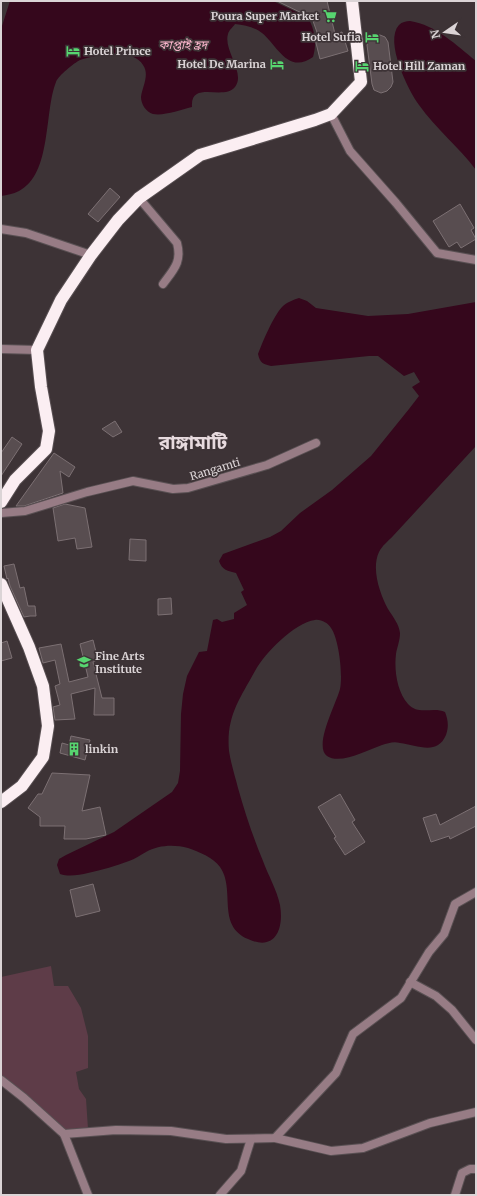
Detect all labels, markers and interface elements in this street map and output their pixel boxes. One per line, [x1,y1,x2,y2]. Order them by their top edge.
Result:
supermarket icon: Poura Super Market [322,8,338,24]
place label: Poura Super Market [211,9,320,23]
north arrow [425,12,465,52]
text: N [427,28,443,40]
hotel icon: Hotel Sufia [364,29,380,45]
place label: Hotel Sufia [301,30,361,44]
water label: কাপ্তাই হ্রদ [159,37,210,52]
hotel icon: Hotel Prince [65,43,81,59]
place label: Hotel Prince [84,44,151,58]
hotel icon: Hotel De Marina [269,56,285,72]
place label: Hotel De Marina [177,57,266,71]
hotel icon: Hotel Hill Zaman [354,58,370,74]
place label: Hotel Hill Zaman [373,59,466,73]
district label: রাঙ্গামাটি [158,430,228,454]
street label: Rangamti [188,455,242,483]
place label: Fine Arts Institute [95,649,145,676]
school or university icon: Fine Arts Institute [76,654,92,670]
building icon: linkin [66,741,82,757]
place label: linkin [85,742,119,756]

